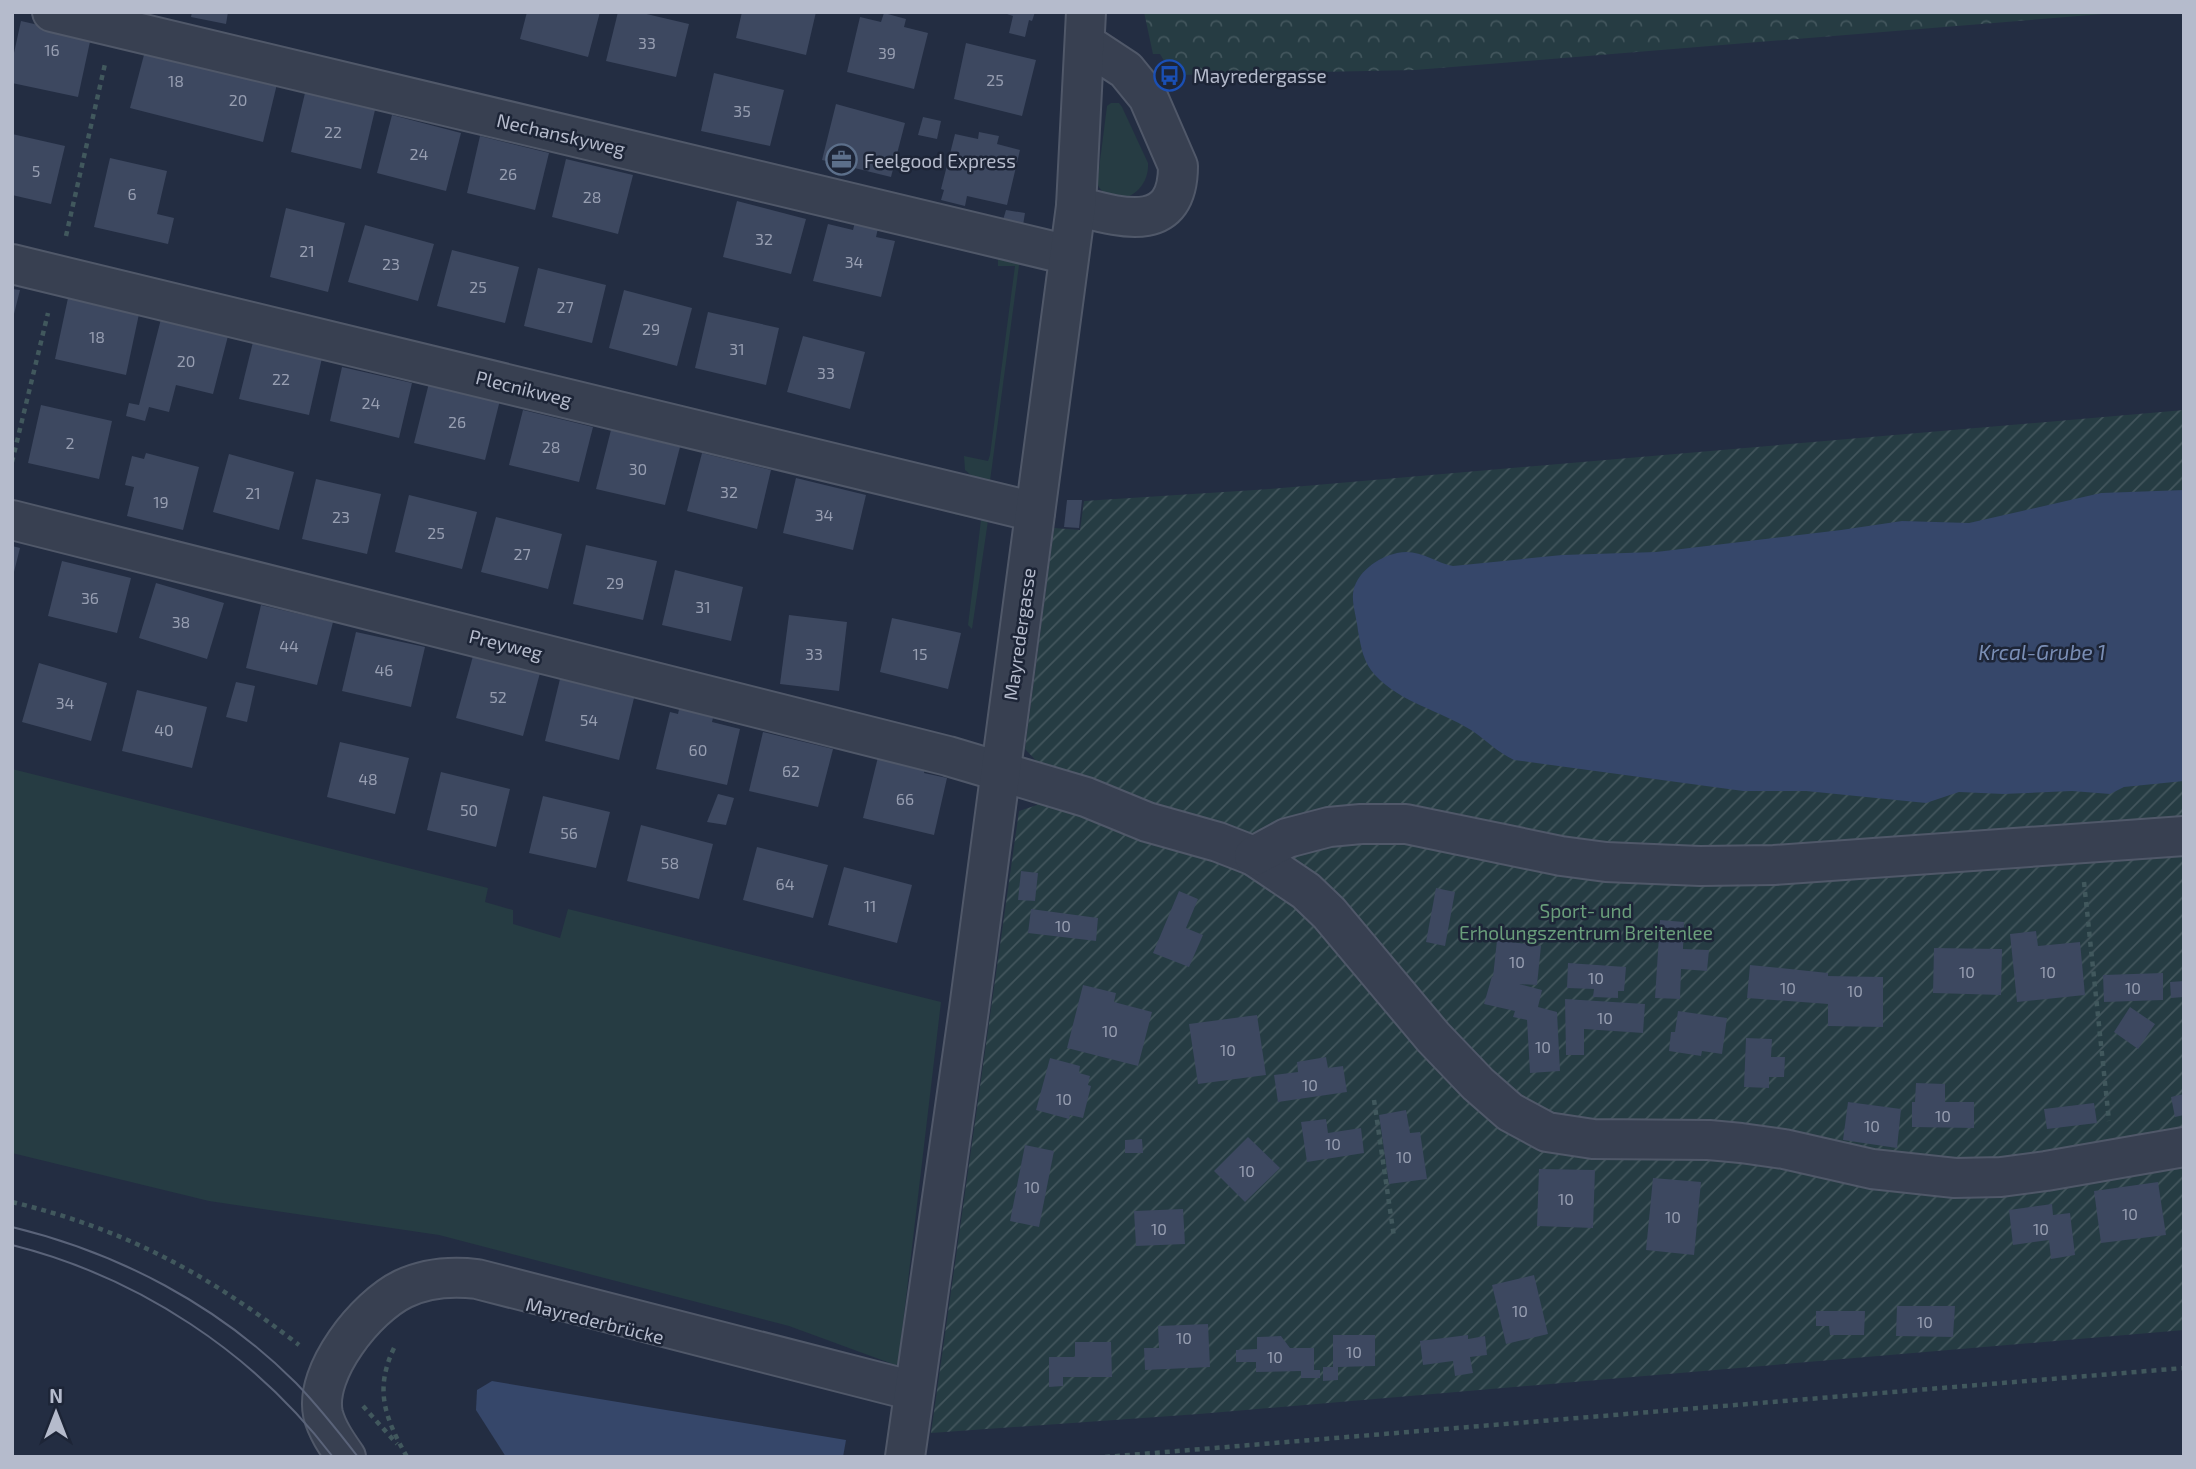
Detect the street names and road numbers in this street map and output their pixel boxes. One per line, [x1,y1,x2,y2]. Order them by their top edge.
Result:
street label: Nechanskyweg [495,108,628,160]
street label: Plecnikweg [474,365,575,411]
street label: Mayredergasse [998,566,1040,702]
street label: Preyweg [467,624,546,664]
street label: Mayrederbrücke [524,1292,666,1348]

